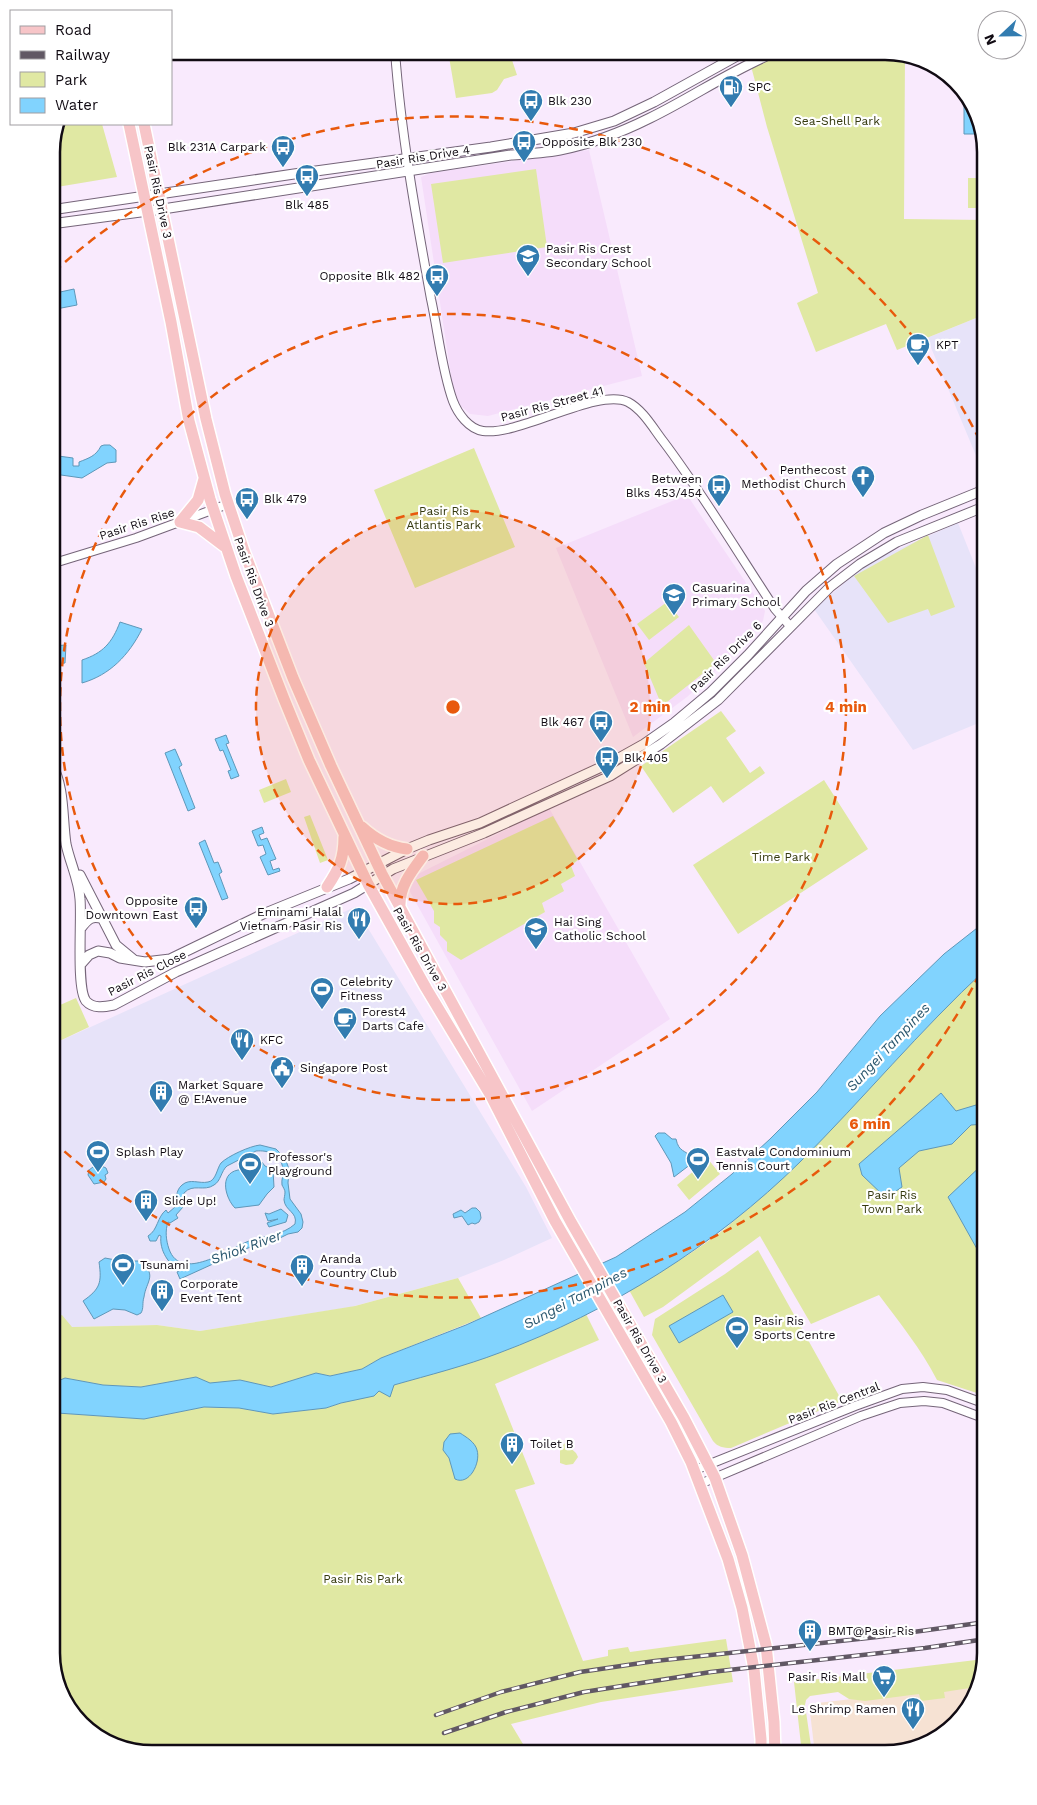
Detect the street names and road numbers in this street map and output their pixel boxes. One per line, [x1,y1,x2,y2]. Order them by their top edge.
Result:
street label: Pasir Ris Drive 4 [375,143,471,171]
street label: Pasir Ris Drive 3 [141,144,175,240]
street label: Pasir Ris Street 41 [499,384,605,424]
street label: Pasir Ris Rise [98,505,176,543]
street label: Pasir Ris Drive 3 [231,535,277,629]
street label: Pasir Ris Drive 6 [687,618,765,696]
street label: Pasir Ris Drive 3 [390,904,450,994]
street label: Pasir Ris Close [105,947,189,999]
street label: Pasir Ris Drive 3 [610,1296,670,1386]
street label: Pasir Ris Central [786,1379,882,1427]

